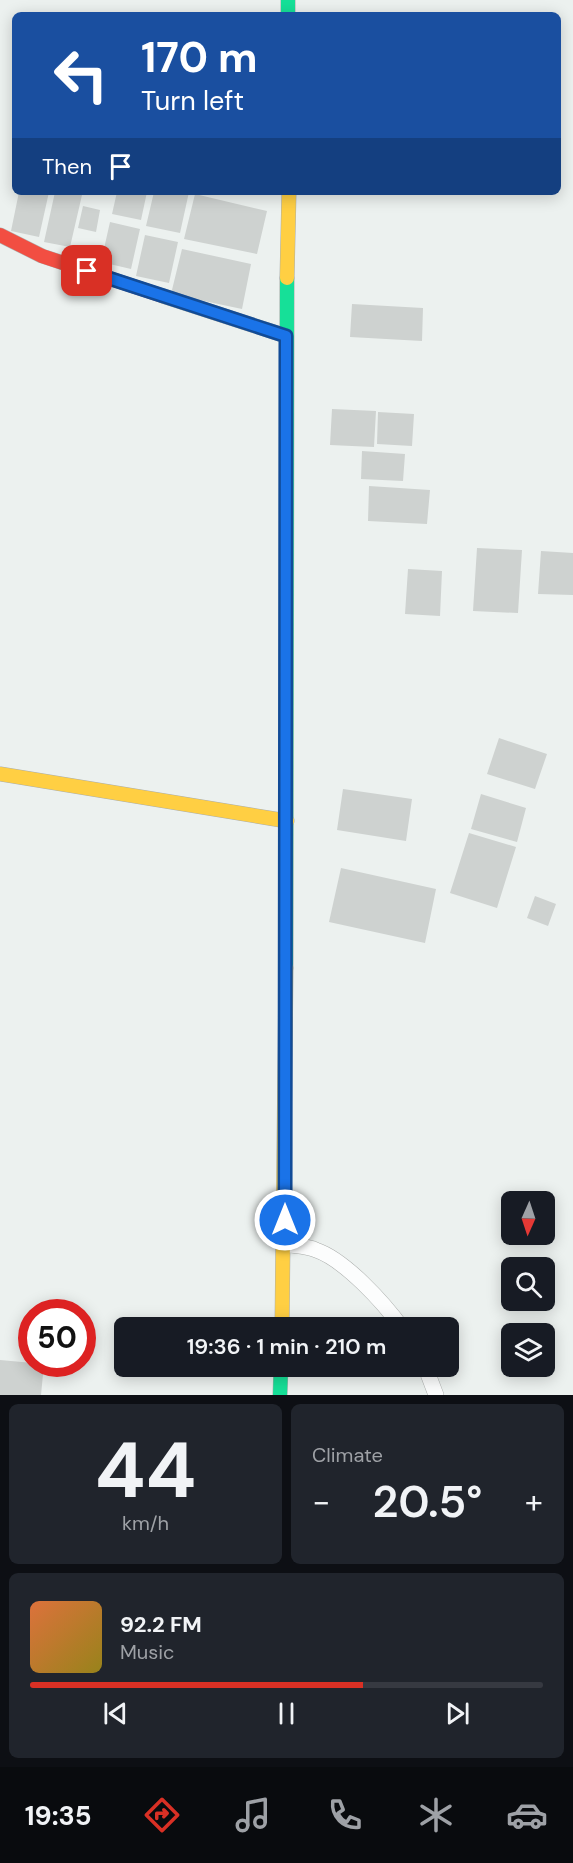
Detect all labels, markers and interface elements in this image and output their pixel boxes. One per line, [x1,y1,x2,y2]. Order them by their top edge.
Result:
text: 170 m [141,30,258,85]
icon: left [42,36,120,114]
text: Turn left [141,83,244,118]
icon: arrive [104,150,137,183]
text: Then [42,152,92,181]
pin [61,245,112,296]
icon: arrive [70,254,103,287]
position arrow [253,1188,317,1252]
north arrow [501,1191,555,1245]
map controls [501,1191,555,1377]
button: search [501,1257,555,1311]
speed limit sign: 50 [18,1299,96,1377]
button: layers [501,1323,555,1377]
text: 19:36 · 1 min · 210 m [187,1332,386,1361]
text: 44 [95,1420,196,1521]
text: Climate [312,1442,383,1468]
text: 20.5° [373,1472,482,1531]
text: − [312,1480,330,1523]
text: + [525,1480,543,1523]
text: km/h [122,1510,169,1536]
text: 92.2 FM [120,1610,202,1639]
text: Music [120,1639,175,1665]
icon: previous [99,1697,132,1730]
icon: pause [270,1697,303,1730]
icon: next [441,1697,474,1730]
icon: directions [141,1794,183,1836]
icon: music [232,1794,274,1836]
icon: phone [324,1794,366,1836]
icon: climate [415,1794,457,1836]
icon: car [506,1794,548,1836]
text: 19:35 [25,1798,92,1833]

